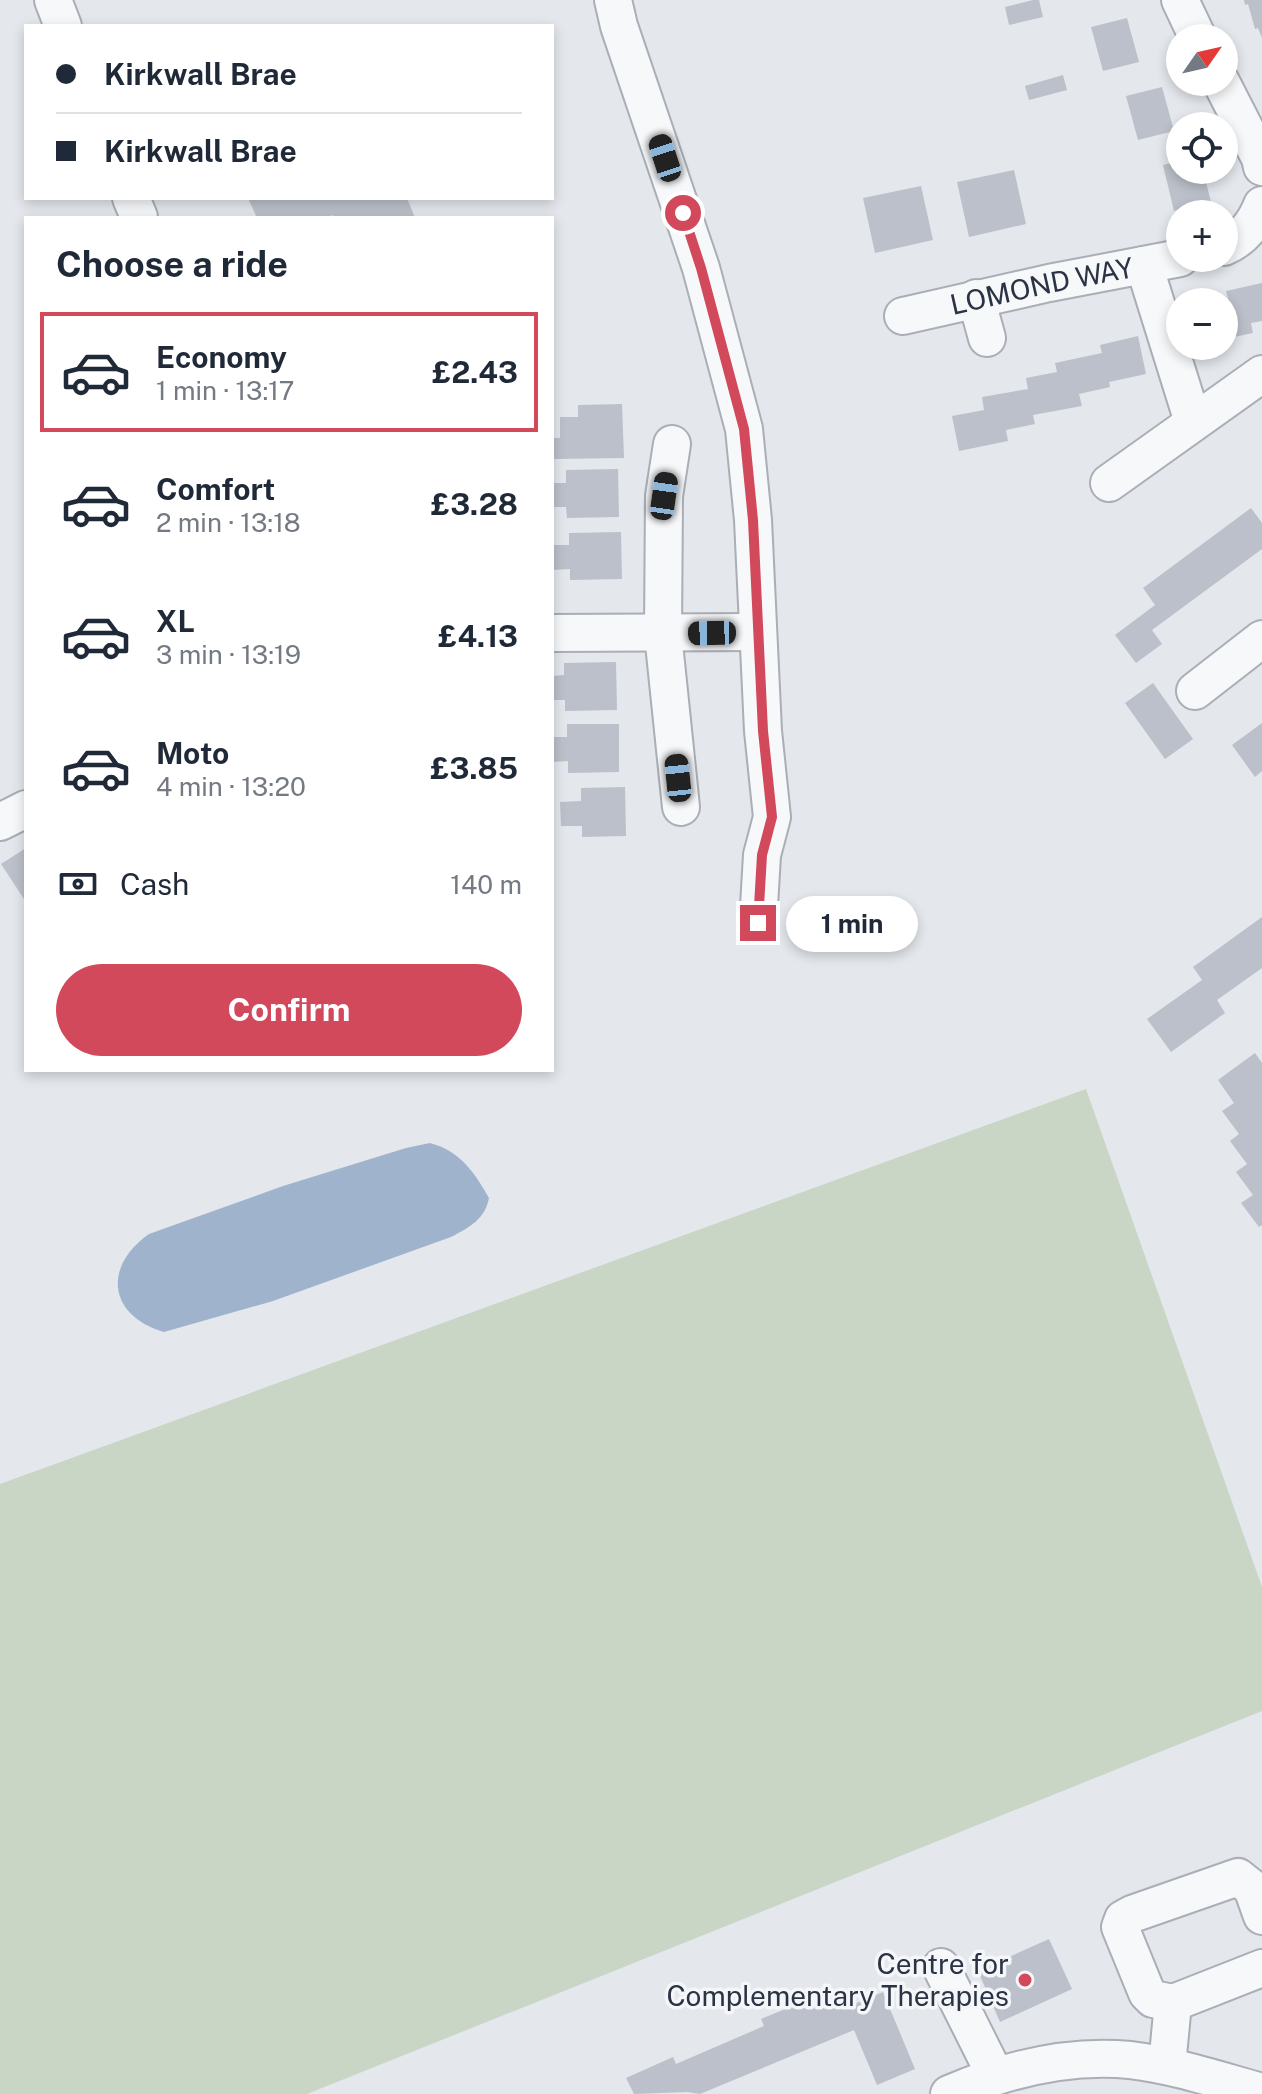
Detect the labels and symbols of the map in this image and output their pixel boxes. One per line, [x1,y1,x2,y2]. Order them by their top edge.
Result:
north arrow [1166,24,1238,96]
car [646,131,684,185]
route start [665,195,701,231]
street label: LOMOND WAY [947,250,1136,321]
car [649,471,679,521]
car [688,621,736,645]
car [664,753,692,803]
callout: 1 min [786,895,918,951]
route end [740,905,776,941]
place label: Centre for Complementary Therapies [666,1947,1009,2012]
marker: Centre for Complementary Therapies [1016,1971,1034,1989]

